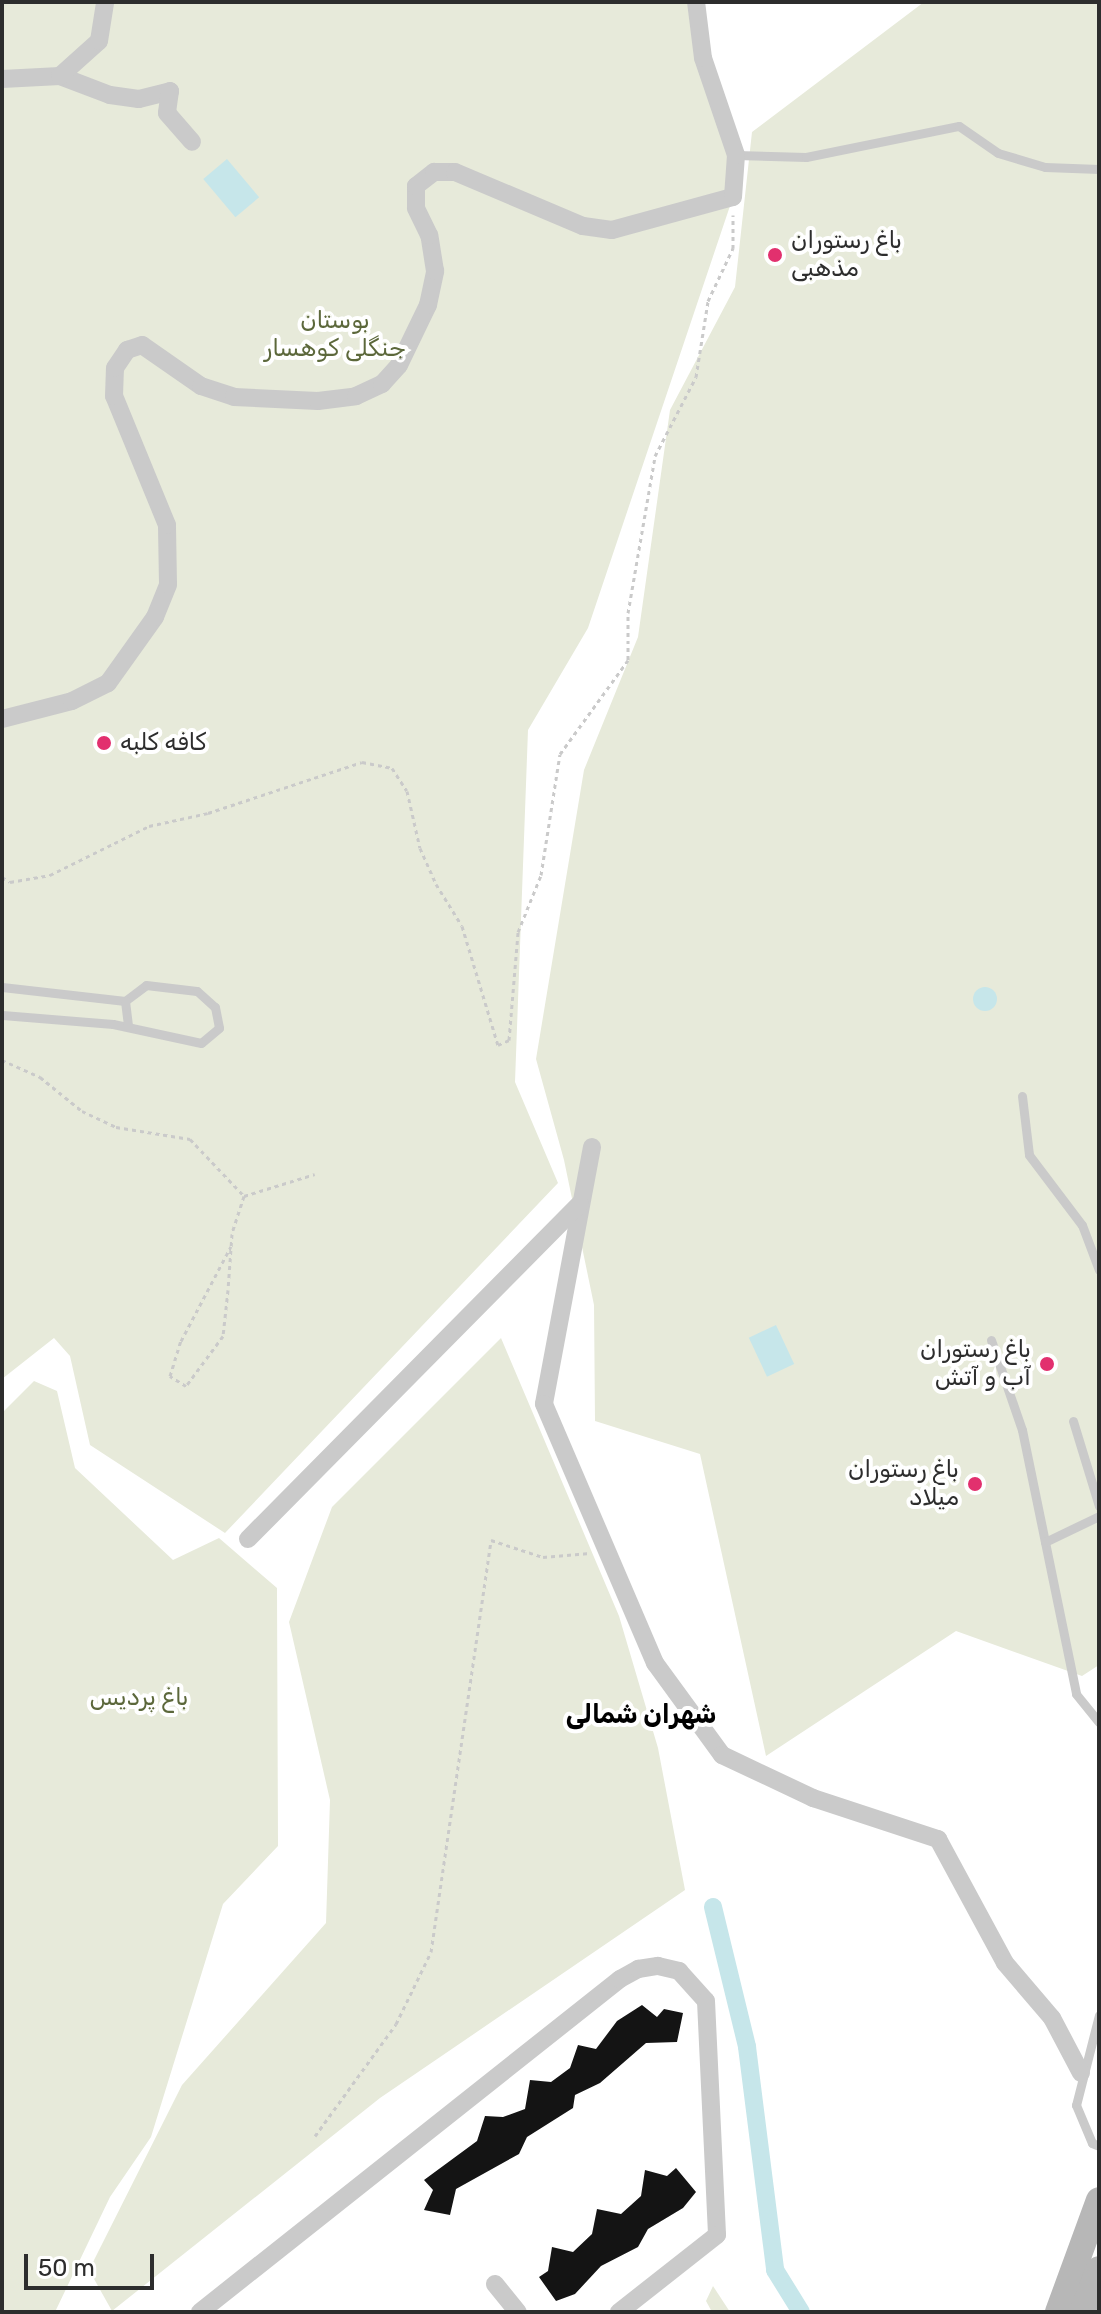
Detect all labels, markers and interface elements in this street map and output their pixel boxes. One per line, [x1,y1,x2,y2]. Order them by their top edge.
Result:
place label: باغ رستوران مذهبی [791,227,902,283]
marker: باغ رستوران مذهبی [766,246,784,264]
park label: بوستان جنگلی کوهسار [264,307,406,363]
place label: کافه کلبه [120,729,206,757]
marker: کافه کلبه [95,734,113,752]
place label: باغ رستوران آب و آتش [920,1336,1031,1392]
marker: باغ رستوران آب و آتش [1038,1355,1056,1373]
place label: باغ رستوران میلاد [848,1456,959,1512]
marker: باغ رستوران میلاد [966,1475,984,1493]
park label: باغ پردیس [90,1684,188,1712]
district label: شهران شمالی [566,1699,716,1731]
scale bar [28,2238,158,2288]
text: 50 m [38,2254,95,2282]

